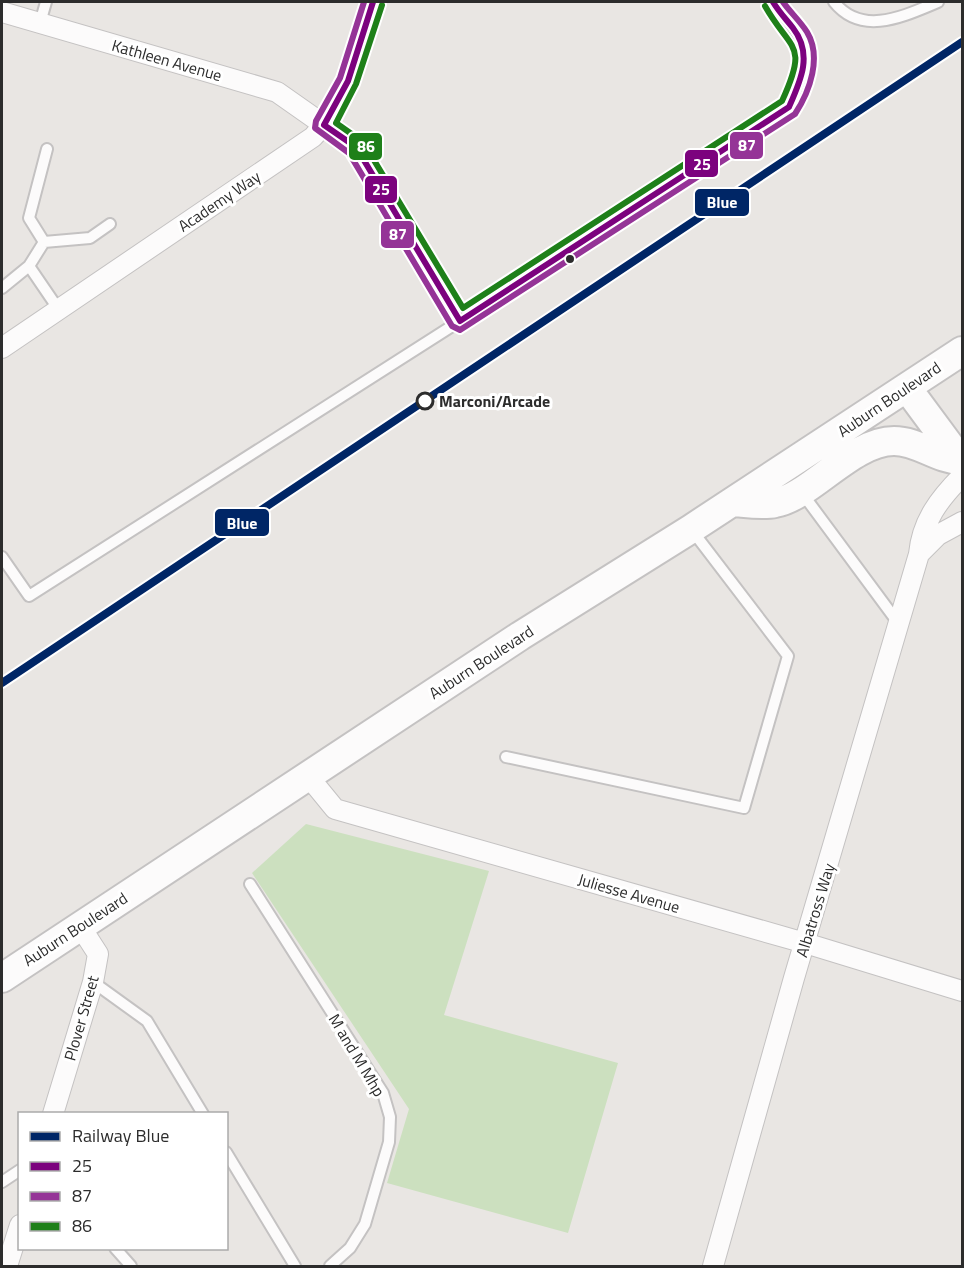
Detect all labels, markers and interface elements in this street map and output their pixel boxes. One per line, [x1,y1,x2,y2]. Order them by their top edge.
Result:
street label: Kathleen Avenue [109,33,225,87]
line badge: 87 [729,131,764,160]
line badge: 86 [348,132,383,161]
text: 87 [738,133,756,157]
text: 86 [357,134,375,158]
line badge: 25 [684,149,719,178]
text: 25 [693,152,711,176]
street label: Academy Way [173,164,265,238]
line badge: 25 [364,175,398,204]
text: 25 [372,177,390,201]
line badge: Blue [694,188,750,217]
text: Blue [706,190,738,214]
line badge: 87 [380,220,415,249]
text: 87 [389,222,407,246]
unlabelled marker [564,253,576,265]
street label: Auburn Boulevard [832,355,946,443]
place label: Marconi/Arcade [439,389,550,413]
marker: Marconi/Arcade [416,392,434,410]
line badge: Blue [214,508,270,537]
text: Blue [226,511,258,535]
street label: Auburn Boulevard [424,619,538,705]
street label: Albatross Way [789,860,841,960]
street label: Juliesse Avenue [575,867,683,919]
street label: Auburn Boulevard [18,886,132,972]
street label: Plover Street [57,972,105,1063]
street label: M and M Mhp [323,1009,391,1101]
legend [18,1112,228,1250]
text: Railway Blue [72,1122,169,1149]
text: 25 [72,1152,92,1179]
text: 87 [72,1182,92,1209]
text: 86 [72,1212,92,1239]

